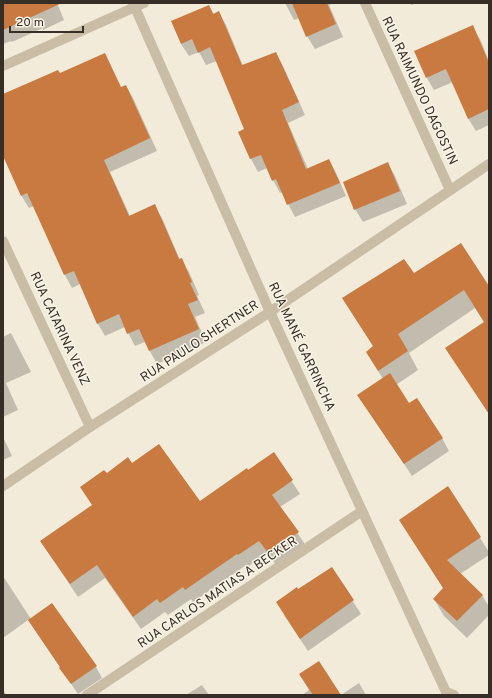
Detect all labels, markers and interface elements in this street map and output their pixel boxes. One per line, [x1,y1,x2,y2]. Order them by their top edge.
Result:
scale bar [10,8,83,34]
street label: RUA RAIMUNDO DAGOSTIN [378,14,460,168]
text: 20 m [16,15,44,31]
street label: RUA CATARINA VENZ [26,270,92,388]
street label: RUA MANÉ GARRINCHA [264,279,340,414]
street label: RUA PAULO SHERTNER [138,298,262,386]
street label: RUA CARLOS MATIAS A BECKER [135,534,301,652]

